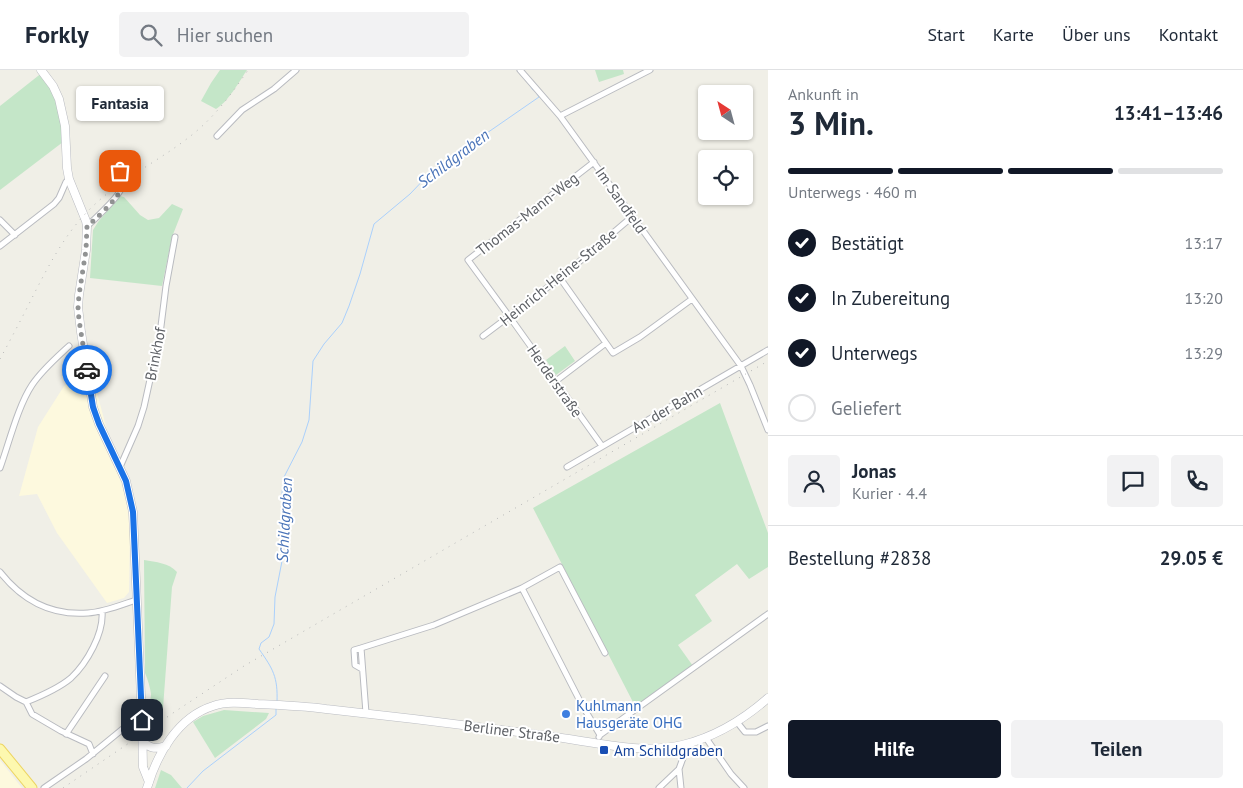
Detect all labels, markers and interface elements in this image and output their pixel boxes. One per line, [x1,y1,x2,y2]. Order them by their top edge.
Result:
search box [119,12,469,57]
text: Forkly [25,19,89,50]
icon: search [137,21,165,49]
text: Hier suchen [177,23,273,47]
text: Start [927,23,965,46]
text: Karte [993,23,1034,46]
text: Über uns [1062,23,1131,46]
text: Kontakt [1159,23,1218,46]
text: Ankunft in [788,84,859,104]
north arrow [698,85,752,140]
map controls [698,85,753,205]
callout: Fantasia [76,86,164,121]
text: Fantasia [91,93,149,113]
text: 13:41–13:46 [1114,101,1223,125]
text: 3 Min. [788,102,874,144]
water label: Schildgraben [413,124,493,192]
pin [99,150,141,192]
button: locate [698,150,753,205]
icon: bag [106,157,134,185]
street label: Im Sandfeld [591,163,651,237]
street label: Thomas-Mann-Weg [472,168,582,260]
text: Unterwegs · 460 m [788,182,917,202]
street label: Heinrich-Heine-Straße [496,224,620,330]
icon: check [788,229,816,257]
text: Bestätigt [831,231,904,255]
text: 13:17 [1185,233,1223,253]
icon: check [788,284,816,312]
text: In Zubereitung [831,286,950,310]
text: 13:20 [1185,288,1223,308]
street label: Brinkhof [141,324,170,382]
icon: check [788,339,816,367]
street label: Herderstraße [523,341,587,421]
text: Unterwegs [831,341,918,365]
text: 13:29 [1185,343,1223,363]
courier [62,345,112,395]
icon: car [73,356,101,384]
street label: An der Bahn [628,381,706,437]
text: Geliefert [831,396,902,420]
button: person [788,455,840,507]
button: chat [1107,455,1159,507]
button: phone [1171,455,1223,507]
text: Jonas [852,459,896,483]
water label: Schildgraben [272,477,296,563]
text: Kurier · 4.4 [852,483,927,503]
text: Bestellung #2838 [788,546,931,570]
text: 29.05 € [1160,546,1223,570]
place label: Kuhlmann Hausgeräte OHG [576,696,682,732]
pin [121,699,163,741]
icon: home [128,706,156,734]
marker: Kuhlmann Hausgeräte OHG [560,708,572,720]
street label: Berliner Straße [463,716,561,746]
button: Hilfe [788,720,1001,778]
button: Teilen [1011,720,1223,778]
place label: Am Schildgraben [614,741,723,760]
marker: Am Schildgraben [598,744,610,756]

